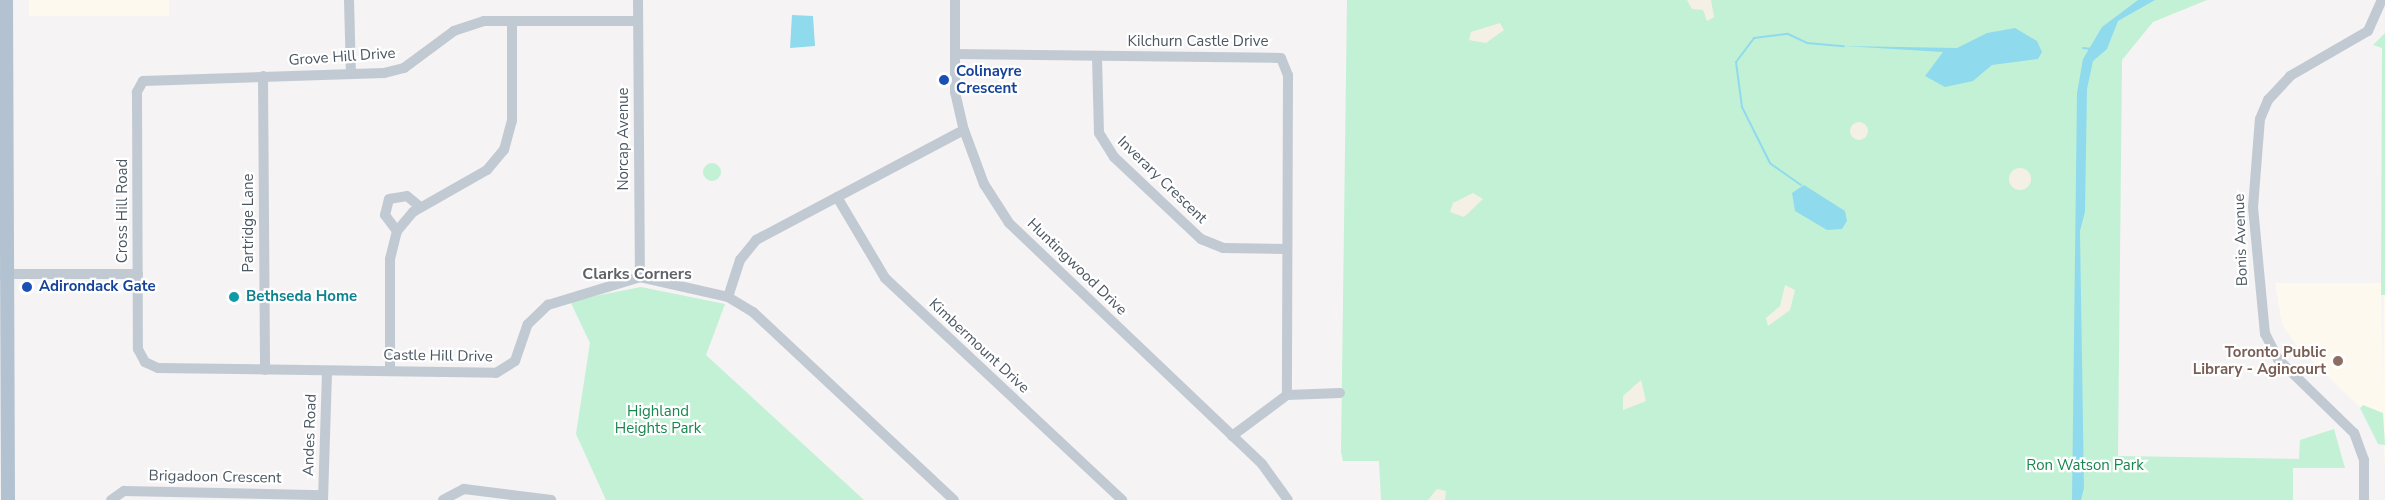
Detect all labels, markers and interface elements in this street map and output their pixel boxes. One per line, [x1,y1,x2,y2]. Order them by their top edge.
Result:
street label: Kilchurn Castle Drive [1128,33,1268,51]
street label: Grove Hill Drive [288,44,396,70]
place label: Colinayre Crescent [956,62,1022,97]
marker: Colinayre Crescent [937,73,951,87]
street label: Norcap Avenue [615,87,633,191]
street label: Inverary Crescent [1113,133,1211,227]
street label: Cross Hill Road [114,159,132,263]
street label: Partridge Lane [240,174,258,272]
street label: Bonis Avenue [2230,193,2252,287]
street label: Huntingwood Drive [1023,215,1131,319]
district label: Clarks Corners [582,264,692,284]
place label: Adirondack Gate [39,278,156,296]
marker: Adirondack Gate [20,280,34,294]
place label: Bethseda Home [246,288,357,306]
marker: Bethseda Home [227,290,241,304]
street label: Kimbermount Drive [925,295,1033,397]
place label: Toronto Public Library - Agincourt [2193,343,2326,378]
street label: Castle Hill Drive [383,346,493,366]
marker: Toronto Public Library - Agincourt [2331,354,2345,368]
street label: Andes Road [300,394,320,476]
park label: Highland Heights Park [615,402,701,437]
park label: Ron Watson Park [2026,457,2144,475]
street label: Brigadoon Crescent [149,467,281,487]

